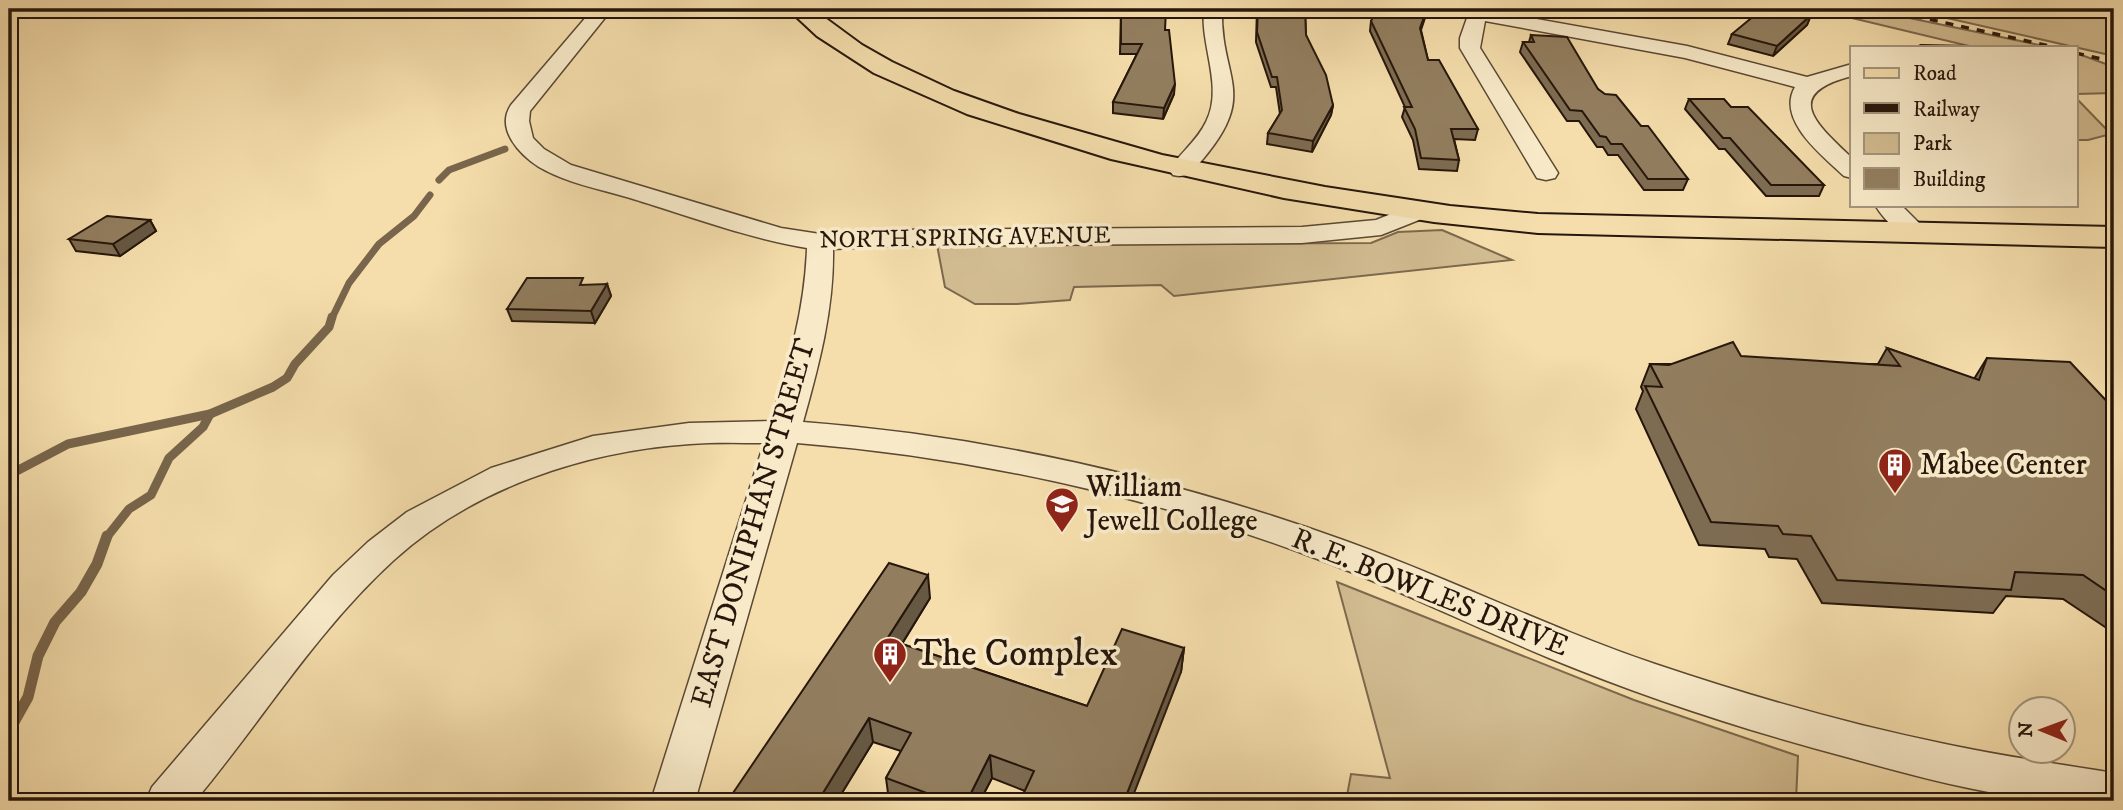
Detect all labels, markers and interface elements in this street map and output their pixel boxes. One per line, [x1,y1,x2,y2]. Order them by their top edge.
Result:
legend [1850,46,2078,206]
text: Road [1913,61,1957,87]
text: Railway [1913,97,1981,123]
text: Park [1913,131,1953,157]
text: Building [1913,167,1986,193]
street label: NORTH SPRING AVENUE [819,220,1111,256]
street label: EAST DONIPHAN STREET [684,334,824,712]
building icon: Mabee Center [1876,446,1914,495]
place label: Mabee Center [1920,447,2087,484]
place label: William Jewell College [1083,469,1258,540]
school or university icon: William Jewell College [1043,485,1081,534]
street label: R. E. BOWLES DRIVE [1286,521,1574,665]
place label: The Complex [914,631,1118,678]
building icon: The Complex [871,635,909,684]
north arrow [2008,694,2078,764]
text: N [2015,721,2038,738]

